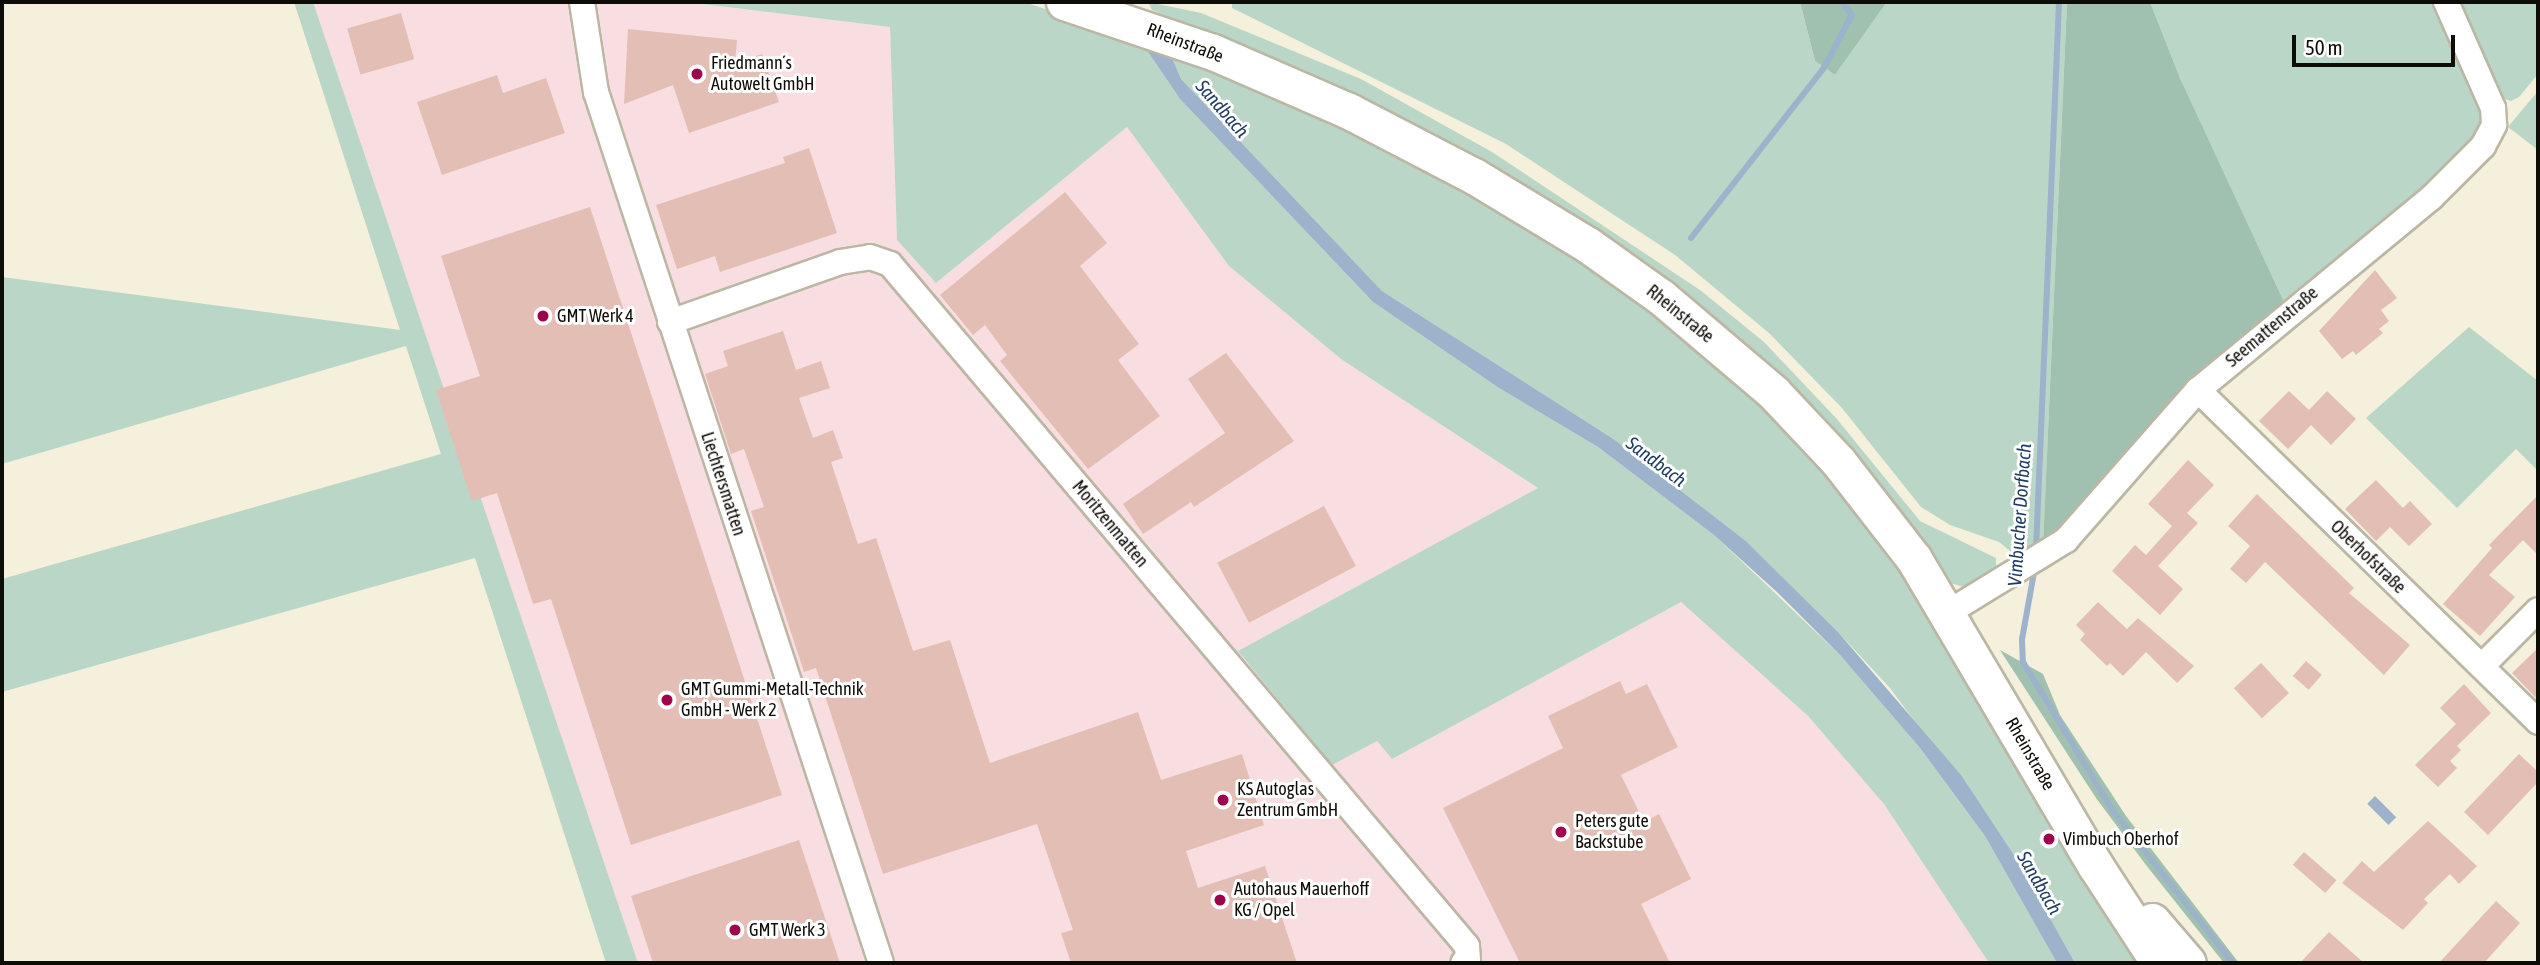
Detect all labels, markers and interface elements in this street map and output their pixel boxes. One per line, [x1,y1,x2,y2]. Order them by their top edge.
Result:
street label: Rheinstraße [1144,19,1226,67]
scale bar [2295,21,2458,65]
text: 50 m [2305,35,2343,59]
place label: Friedmann´s Autowelt GmbH [711,53,814,96]
marker: Friedmann´s Autowelt GmbH [689,66,705,82]
water label: Sandbach [1191,75,1253,143]
street label: Rheinstraße [1642,280,1718,348]
street label: Seemattenstraße [2221,282,2323,372]
place label: GMT Werk 4 [557,305,634,327]
marker: GMT Werk 4 [535,308,551,324]
street label: Liechtersmatten [696,429,750,539]
water label: Sandbach [1622,432,1690,492]
water label: Vimbucher Dorfbach [2004,443,2036,587]
street label: Moritzenmatten [1067,476,1153,572]
street label: Oberhofstraße [2326,516,2410,598]
place label: GMT Gummi-Metall-Technik GmbH - Werk 2 [681,679,864,722]
marker: GMT Gummi-Metall-Technik GmbH - Werk 2 [659,692,675,708]
street label: Rheinstraße [2001,714,2059,794]
place label: KS Autoglas Zentrum GmbH [1237,779,1338,822]
marker: KS Autoglas Zentrum GmbH [1215,792,1231,808]
place label: Peters gute Backstube [1575,811,1649,854]
marker: Peters gute Backstube [1553,824,1569,840]
place label: Vimbuch Oberhof [2063,828,2179,850]
marker: Vimbuch Oberhof [2041,831,2057,847]
water label: Sandbach [2012,847,2066,919]
place label: Autohaus Mauerhoff KG / Opel [1234,879,1369,922]
marker: Autohaus Mauerhoff KG / Opel [1212,892,1228,908]
place label: GMT Werk 3 [749,919,826,941]
marker: GMT Werk 3 [727,922,743,938]

